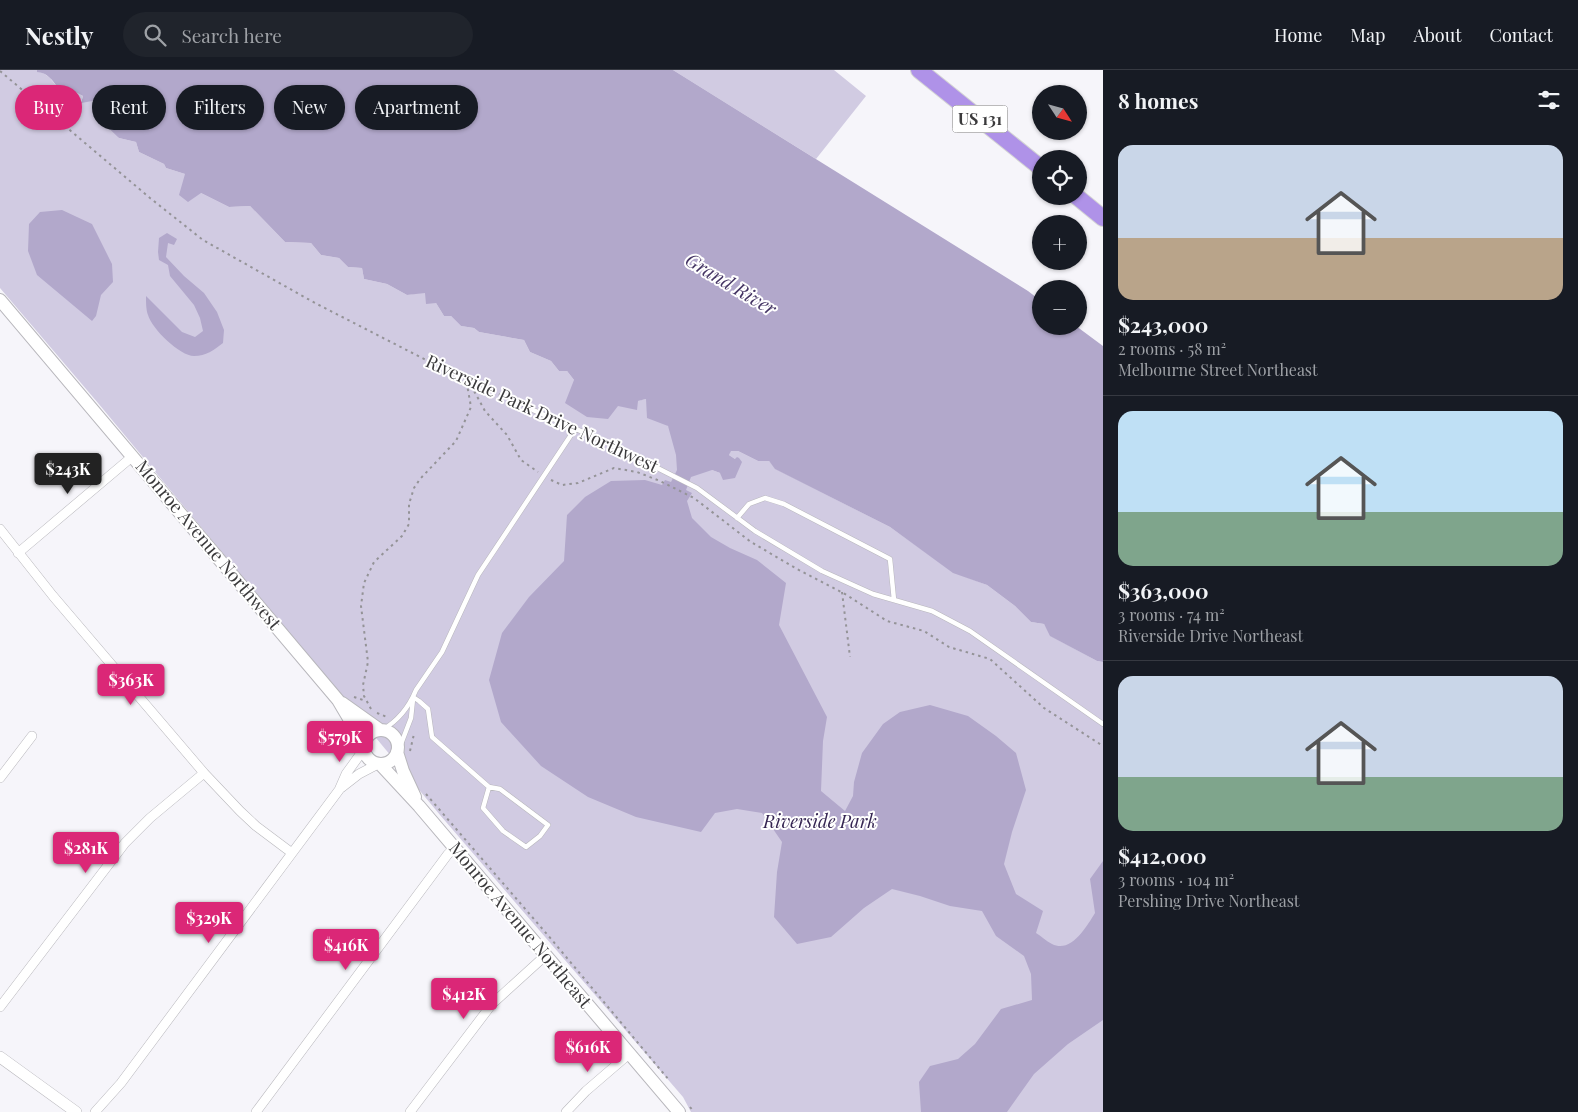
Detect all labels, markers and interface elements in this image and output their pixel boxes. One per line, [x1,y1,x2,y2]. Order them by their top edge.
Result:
search box [123,12,473,57]
text: Nestly [25,19,93,51]
icon: search [141,21,169,49]
text: Search here [181,22,282,48]
text: Home [1274,23,1322,47]
text: Map [1350,23,1385,47]
text: About [1413,23,1462,47]
text: Contact [1490,23,1553,47]
chip: Buy [15,85,82,130]
chip: Rent [92,85,166,130]
chip: Filters [176,85,264,130]
chip: New [274,85,345,130]
chip: Apartment [355,85,478,130]
north arrow [1032,85,1088,140]
map controls [1032,85,1087,335]
text: 8 homes [1118,86,1198,114]
icon: filters [1535,86,1563,114]
road number: US 131 [952,106,1008,132]
button: locate [1032,150,1087,205]
icon: home [1296,178,1386,268]
button: + [1032,215,1087,270]
water label: Grand River [681,246,783,321]
button: − [1032,280,1087,335]
text: $243,000 [1118,310,1208,338]
text: 2 rooms · 58 m² [1118,338,1226,359]
street label: Riverside Park Drive Northwest [422,349,663,478]
text: Melbourne Street Northeast [1118,359,1318,380]
icon: home [1296,443,1386,533]
pin: $243K [33,452,103,495]
street label: Monroe Avenue Northwest [131,454,287,635]
text: $243K [46,458,90,479]
text: $363,000 [1118,576,1209,604]
text: 3 rooms · 74 m² [1118,604,1225,625]
text: Riverside Drive Northeast [1118,625,1303,646]
pin: $363K [96,664,166,706]
text: $363K [108,669,154,690]
icon: home [1296,708,1386,798]
pin: $579K [305,720,375,763]
text: $579K [318,726,362,747]
park label: Riverside Park [762,809,877,833]
pin: $281K [51,832,121,874]
street label: Monroe Avenue Northeast [444,836,598,1013]
text: $281K [64,837,108,858]
text: $412,000 [1118,841,1207,869]
text: 3 rooms · 104 m² [1118,869,1234,890]
text: Pershing Drive Northeast [1118,890,1299,911]
pin: $329K [174,902,244,944]
text: $329K [186,907,232,928]
pin: $416K [311,928,381,971]
text: $416K [324,934,368,955]
pin: $412K [429,978,499,1020]
text: $412K [442,983,486,1004]
pin: $616K [553,1030,623,1073]
text: $616K [566,1036,610,1057]

